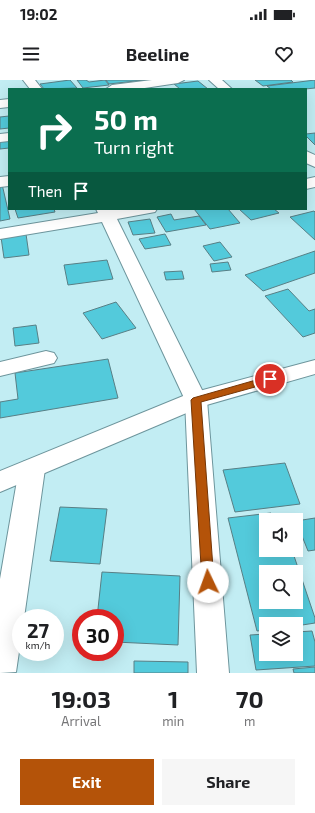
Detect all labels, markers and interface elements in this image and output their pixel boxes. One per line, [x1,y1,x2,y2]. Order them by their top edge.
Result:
text: 19:02 [20,5,57,23]
icon: menu [20,43,42,65]
text: Beeline [126,43,189,65]
icon: heart [273,43,295,65]
text: 50 m [94,102,158,136]
icon: right [28,104,80,156]
text: Turn right [94,136,174,158]
icon: arrive [70,180,92,202]
text: Then [28,182,62,200]
pin [253,362,287,396]
icon: arrive [259,368,281,390]
map controls [259,513,303,661]
button: sound [259,513,303,557]
position arrow [187,561,229,603]
button: search [259,565,303,609]
speed limit sign: 30 [72,609,124,661]
button: layers [259,617,303,661]
text: 27 [27,618,49,642]
text: km/h [26,639,50,651]
text: 19:03 [51,684,111,713]
text: 1 [168,684,178,713]
text: 70 [236,684,264,713]
text: Arrival [61,713,101,729]
text: min [162,713,184,729]
text: m [244,713,255,729]
button: Exit [20,759,154,805]
button: Share [162,759,295,805]

